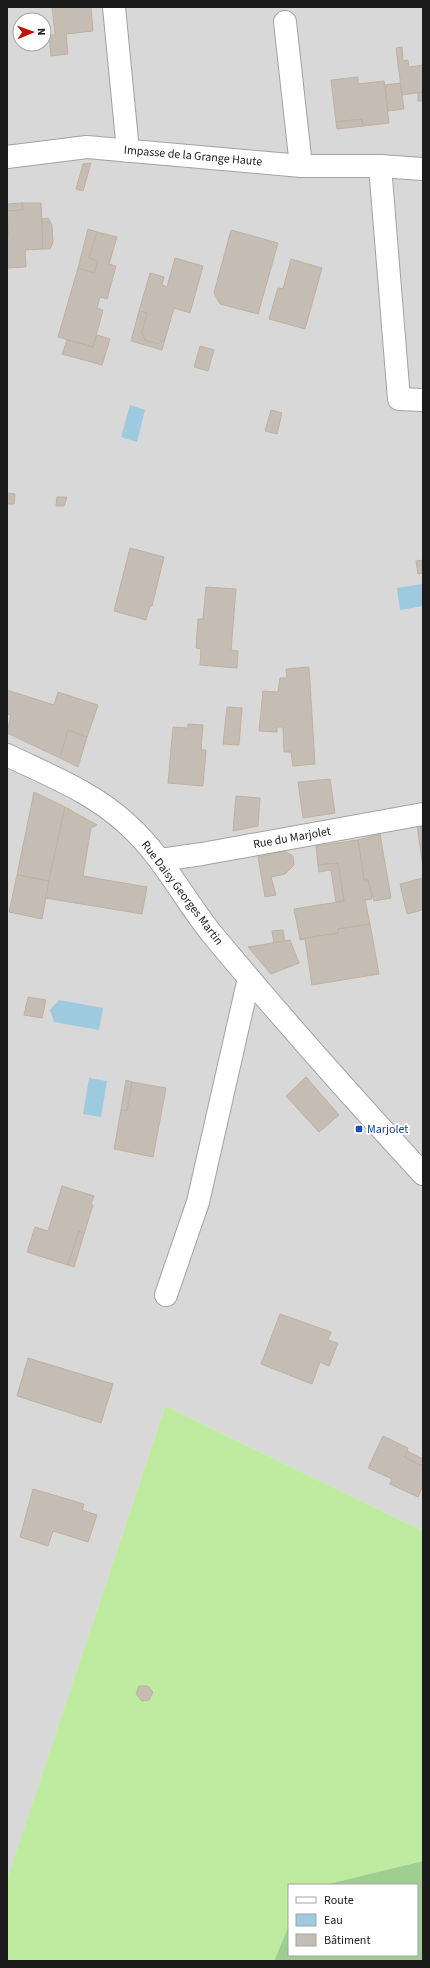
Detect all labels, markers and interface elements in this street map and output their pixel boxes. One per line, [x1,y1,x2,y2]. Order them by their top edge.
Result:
north arrow [12,12,52,52]
text: N [34,28,49,36]
street label: Impasse de la Grange Haute [123,141,263,171]
street label: Rue du Marjolet [252,823,332,853]
street label: Rue Daisy Georges Martin [137,837,227,949]
place label: Marjolet [367,1121,408,1138]
marker: Marjolet [354,1124,364,1134]
legend [288,1884,418,1956]
text: Route [324,1892,354,1909]
text: Eau [324,1912,343,1929]
text: Bâtiment [324,1932,370,1949]

